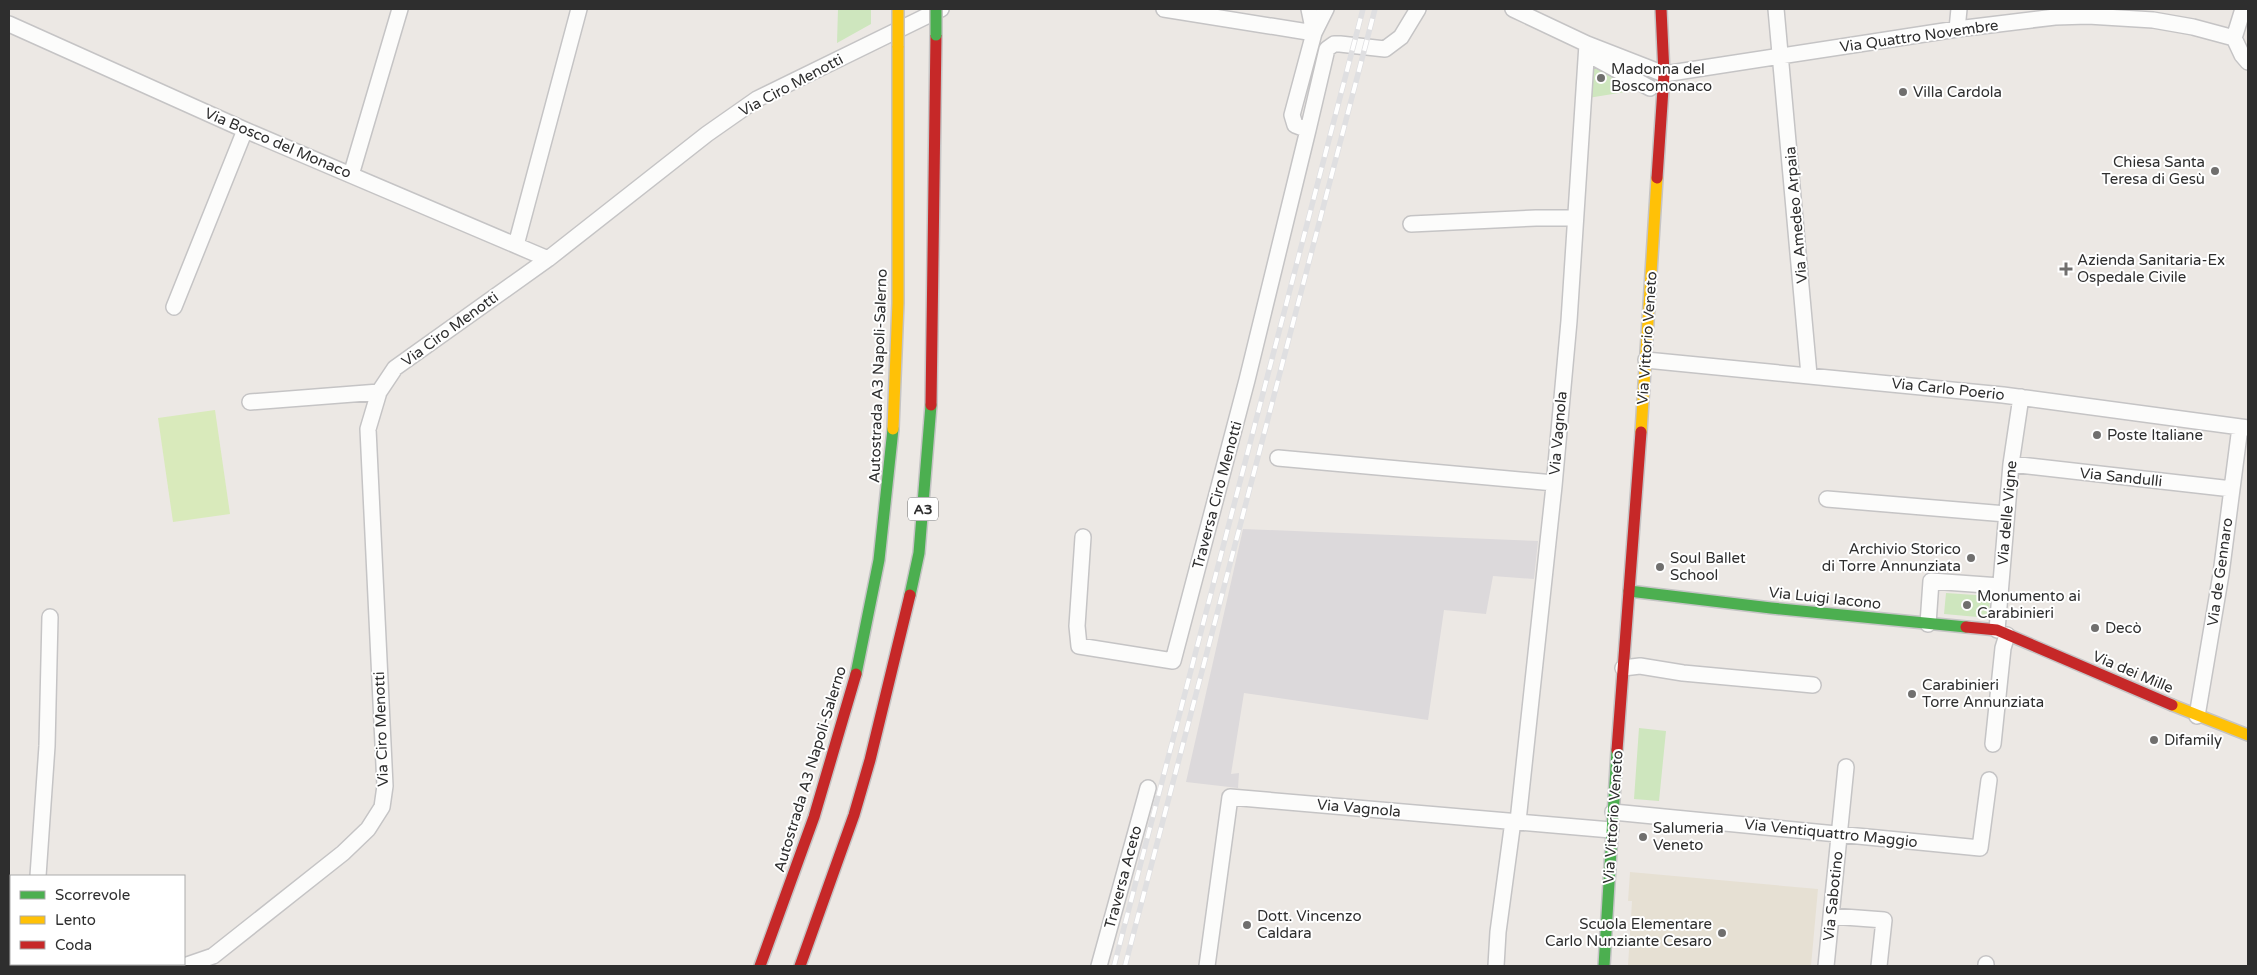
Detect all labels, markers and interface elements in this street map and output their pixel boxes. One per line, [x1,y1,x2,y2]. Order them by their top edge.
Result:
street label: Via Quattro Novembre [1838,16,2000,56]
street label: Via Ciro Menotti [736,50,846,120]
place label: Madonna del Boscomonaco [1611,60,1712,95]
marker: Madonna del Boscomonaco [1595,72,1607,84]
place label: Villa Cardola [1913,83,2002,101]
marker: Villa Cardola [1897,86,1909,98]
street label: Via Bosco del Monaco [202,104,354,182]
street label: Via Amedeo Arpaia [1781,146,1811,284]
place label: Chiesa Santa Teresa di Gesù [2102,153,2205,188]
marker: Chiesa Santa Teresa di Gesù [2209,165,2221,177]
place label: Azienda Sanitaria-Ex Ospedale Civile [2077,251,2225,286]
marker: Azienda Sanitaria-Ex Ospedale Civile [2059,262,2073,276]
street label: Autostrada A3 Napoli-Salerno [865,269,891,483]
street label: Via Vittorio Veneto [1633,271,1661,405]
street label: Via Ciro Menotti [398,288,502,370]
street label: Via Carlo Poerio [1890,374,2006,404]
street label: Via Vagnola [1545,390,1571,476]
street label: Traversa Ciro Menotti [1189,419,1245,571]
place label: Poste Italiane [2107,426,2203,444]
marker: Poste Italiane [2091,429,2103,441]
street label: Via delle Vigne [1993,460,2021,566]
street label: Via Sandulli [2079,464,2163,490]
road number: A3 [908,498,938,520]
street label: Via de Gennaro [2203,517,2237,627]
place label: Archivio Storico di Torre Annunziata [1822,540,1961,575]
place label: Soul Ballet School [1670,549,1746,584]
marker: Archivio Storico di Torre Annunziata [1965,552,1977,564]
marker: Soul Ballet School [1654,561,1666,573]
street label: Via Luigi Iacono [1768,583,1882,613]
place label: Monumento ai Carabinieri [1977,587,2081,622]
marker: Monumento ai Carabinieri [1961,599,1973,611]
place label: Decò [2105,619,2142,637]
marker: Decò [2089,622,2101,634]
street label: Via dei Mille [2090,647,2176,697]
street label: Autostrada A3 Napoli-Salerno [770,664,850,874]
street label: Via Ciro Menotti [370,671,392,787]
place label: Carabinieri Torre Annunziata [1922,676,2044,711]
marker: Carabinieri Torre Annunziata [1906,688,1918,700]
place label: Difamily [2164,731,2222,749]
marker: Difamily [2148,734,2160,746]
street label: Via Vittorio Veneto [1599,750,1627,884]
street label: Via Vagnola [1316,795,1402,821]
street label: Via Ventiquattro Maggio [1743,815,1919,851]
place label: Salumeria Veneto [1653,819,1724,854]
street label: Traversa Aceto [1101,823,1145,931]
marker: Salumeria Veneto [1637,831,1649,843]
street label: Via Sabotino [1819,850,1847,942]
legend [10,875,185,965]
text: Scorrevole [55,886,130,904]
place label: Dott. Vincenzo Caldara [1257,907,1362,942]
text: Lento [55,911,96,929]
place label: Scuola Elementare Carlo Nunziante Cesaro [1545,915,1712,950]
marker: Dott. Vincenzo Caldara [1241,919,1253,931]
marker: Scuola Elementare Carlo Nunziante Cesaro [1716,927,1728,939]
text: Coda [55,936,92,954]

